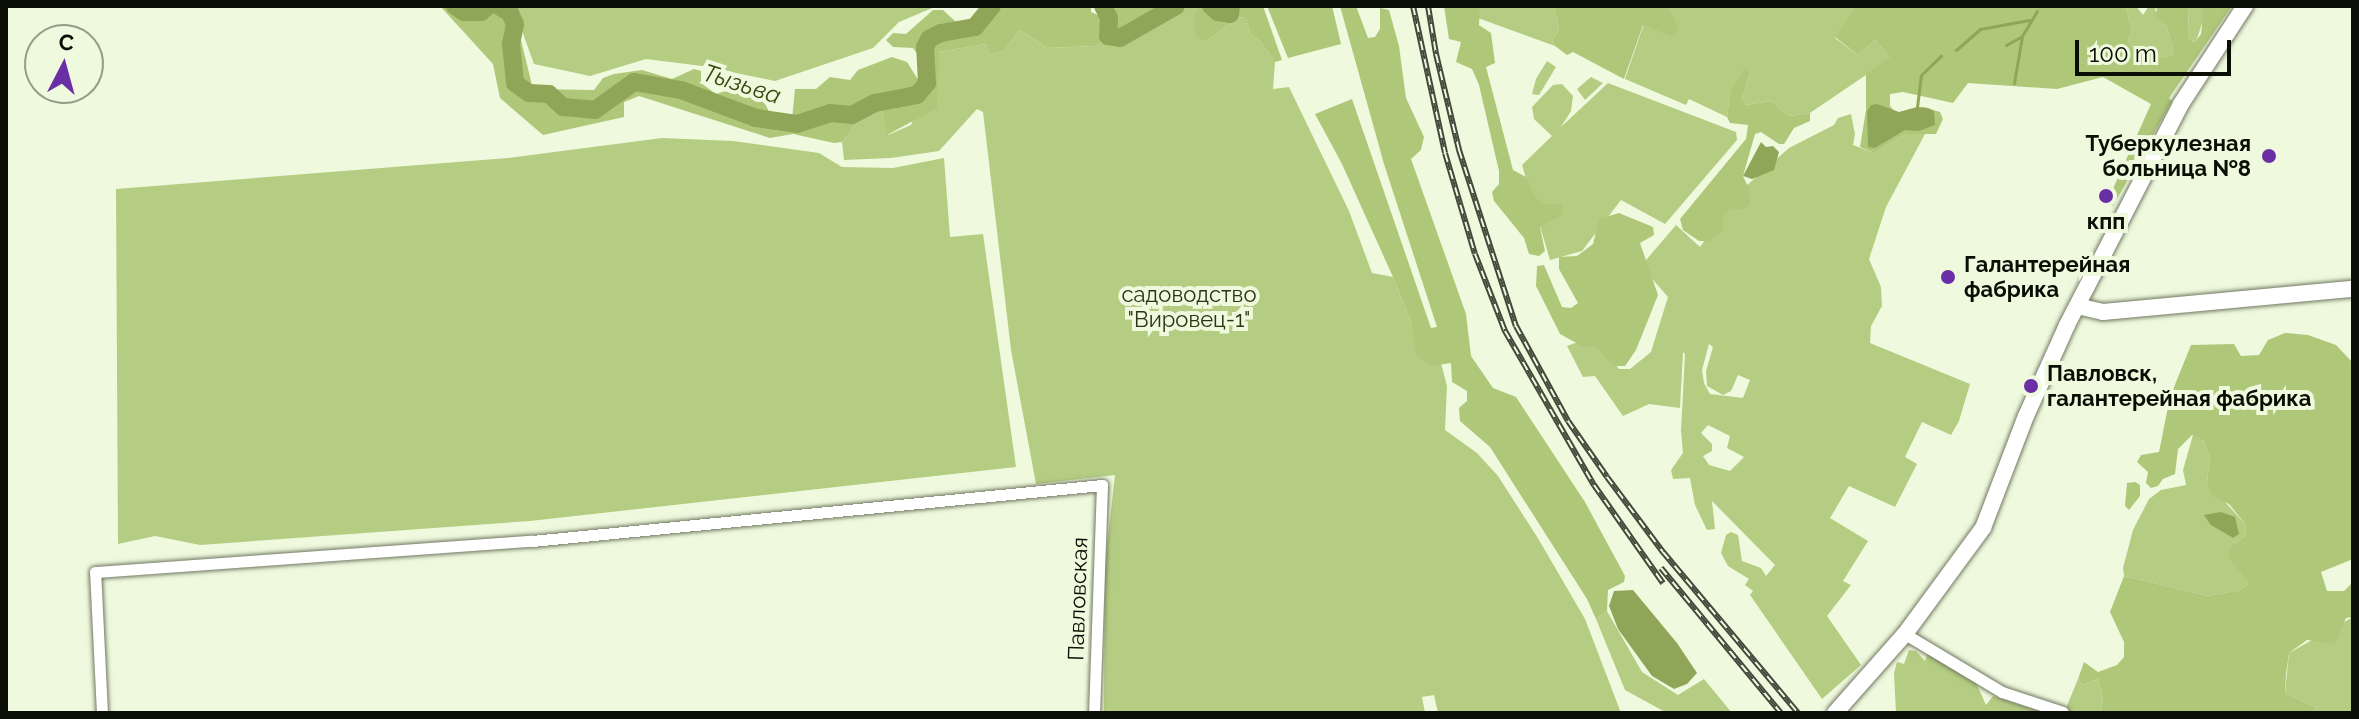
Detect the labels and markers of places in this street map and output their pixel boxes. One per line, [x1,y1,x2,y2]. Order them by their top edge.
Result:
place label: Туберкулезная больница №8 [2086,130,2251,182]
marker: Туберкулезная больница №8 [2258,145,2280,167]
marker: кпп [2097,187,2115,205]
place label: кпп [2087,209,2125,235]
place label: Галантерейная фабрика [1964,251,2130,302]
marker: Галантерейная фабрика [1939,268,1957,286]
place label: Павловск, галантерейная фабрика [2047,360,2311,412]
marker: Павловск, галантерейная фабрика [2022,377,2040,395]

